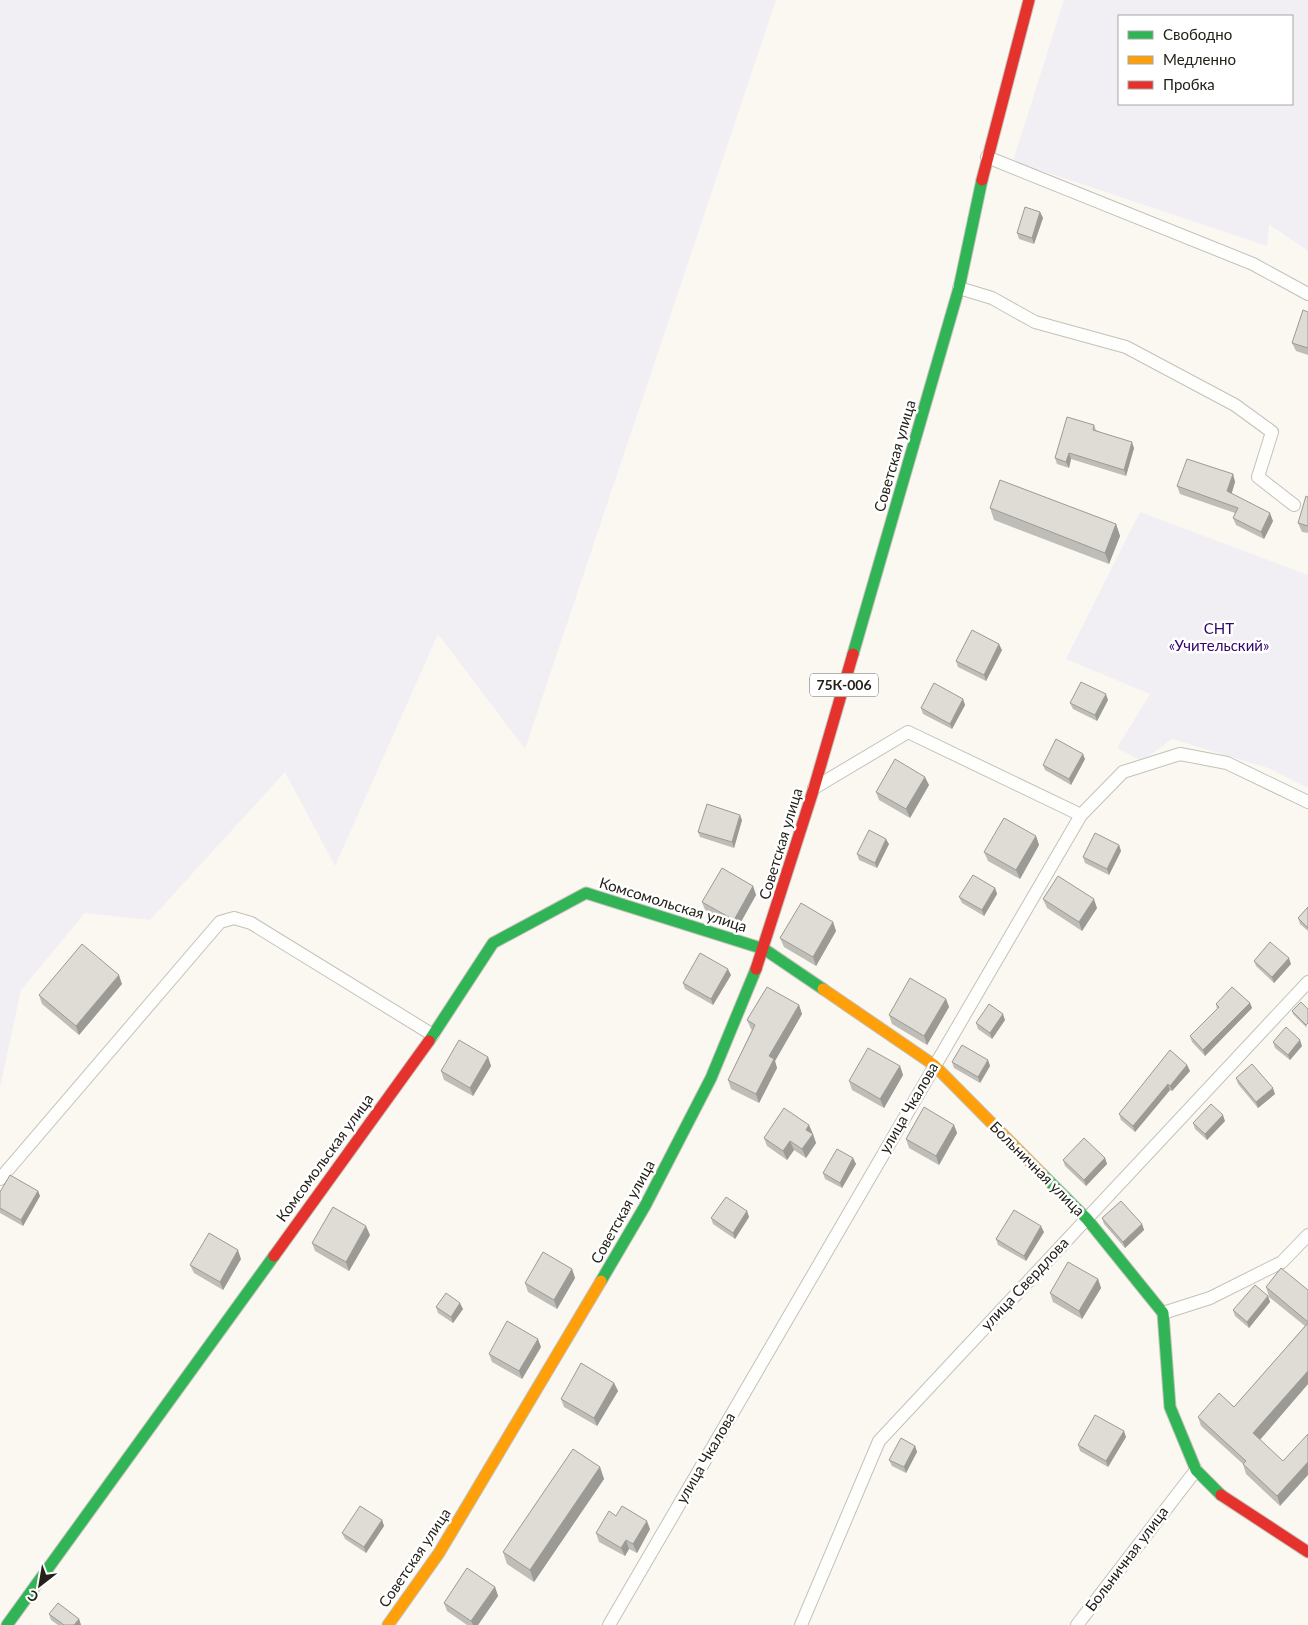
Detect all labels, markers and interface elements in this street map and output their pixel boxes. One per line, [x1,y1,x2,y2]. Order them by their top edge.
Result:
legend [1118,15,1293,105]
text: Свободно [1163,25,1232,43]
text: Медленно [1163,50,1236,68]
text: Пробка [1163,75,1215,93]
street label: Советская улица [869,398,919,514]
park label: СНТ «Учительский» [1169,619,1269,654]
road number: 75К-006 [810,674,878,696]
street label: Советская улица [755,786,806,902]
street label: Комсомольская улица [597,873,749,935]
street label: улица Чкалова [875,1059,941,1156]
street label: Комсомольская улица [272,1090,377,1225]
street label: Больничная улица [987,1117,1089,1219]
street label: Советская улица [586,1157,658,1266]
street label: улица Свердлова [977,1233,1072,1333]
street label: улица Чкалова [672,1409,738,1506]
street label: Больничная улица [1081,1502,1171,1614]
street label: Советская улица [374,1505,454,1610]
north arrow [15,1560,65,1610]
text: С [24,1587,41,1606]

